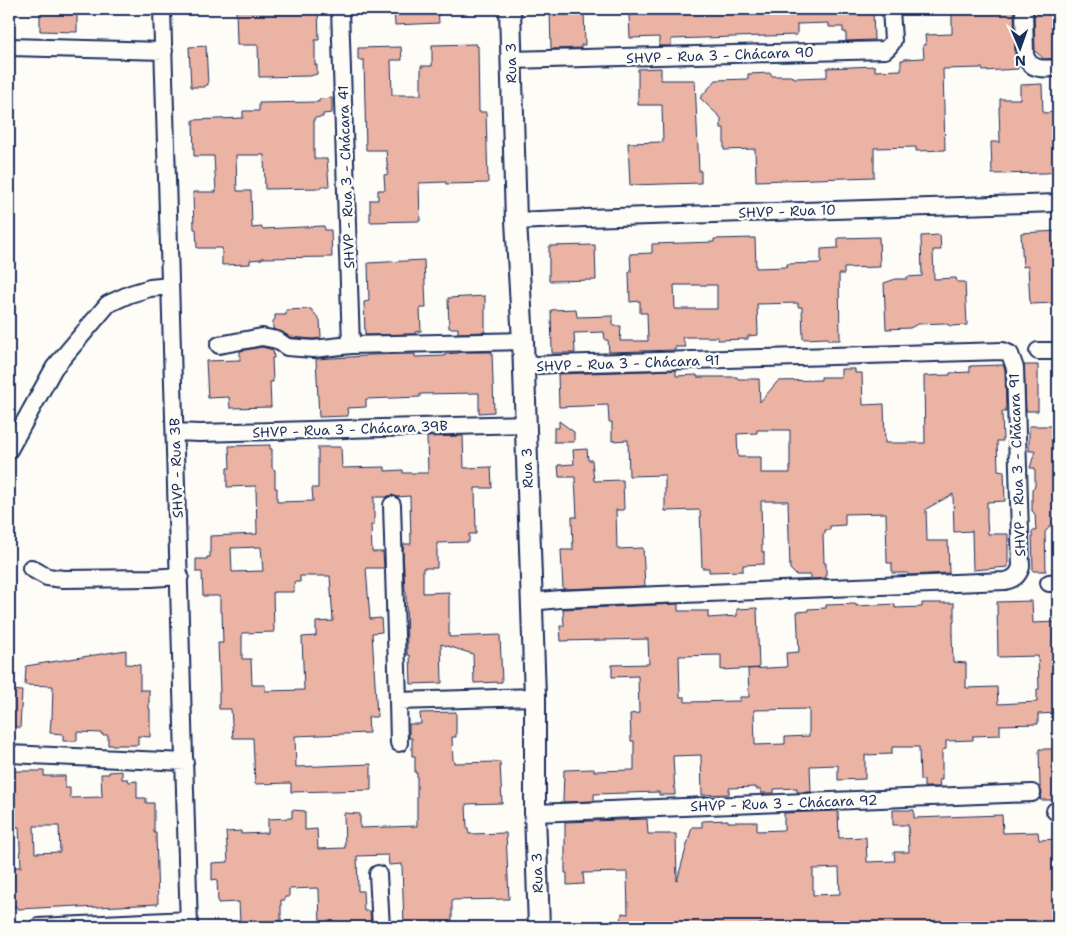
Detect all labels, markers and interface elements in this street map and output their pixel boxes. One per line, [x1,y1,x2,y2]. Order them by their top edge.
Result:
north arrow [994,22,1044,72]
street label: Rua 3 [502,43,520,83]
street label: SHVP - Rua 3 - Chácara 90 [626,43,814,67]
text: N [1015,52,1026,70]
street label: SHVP - Rua 3 - Chácara 41 [334,85,358,269]
street label: SHVP - Rua 10 [738,200,836,222]
street label: SHVP - Rua 3 - Chácara 91 [536,351,720,375]
street label: SHVP - Rua 3 - Chácara 91 [1005,373,1029,557]
street label: SHVP - Rua 3 - Chácara 39B [252,417,448,441]
street label: SHVP - Rua 3B [165,418,187,518]
street label: Rua 3 [517,447,537,489]
street label: SHVP - Rua 3 - Chácara 92 [690,791,878,815]
street label: Rua 3 [527,852,547,894]

